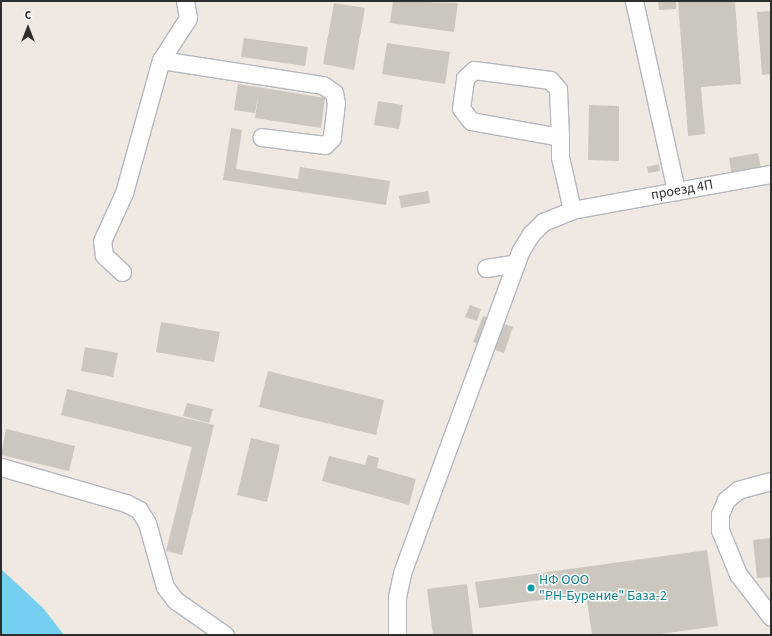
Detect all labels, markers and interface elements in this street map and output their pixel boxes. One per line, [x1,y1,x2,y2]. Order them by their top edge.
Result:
north arrow [8,8,48,48]
text: С [25,8,31,23]
street label: проезд 4П [650,176,714,204]
place label: НФ ООО "РН-Бурение" База-2 [539,572,667,604]
marker: НФ ООО "РН-Бурение" База-2 [526,583,536,593]

